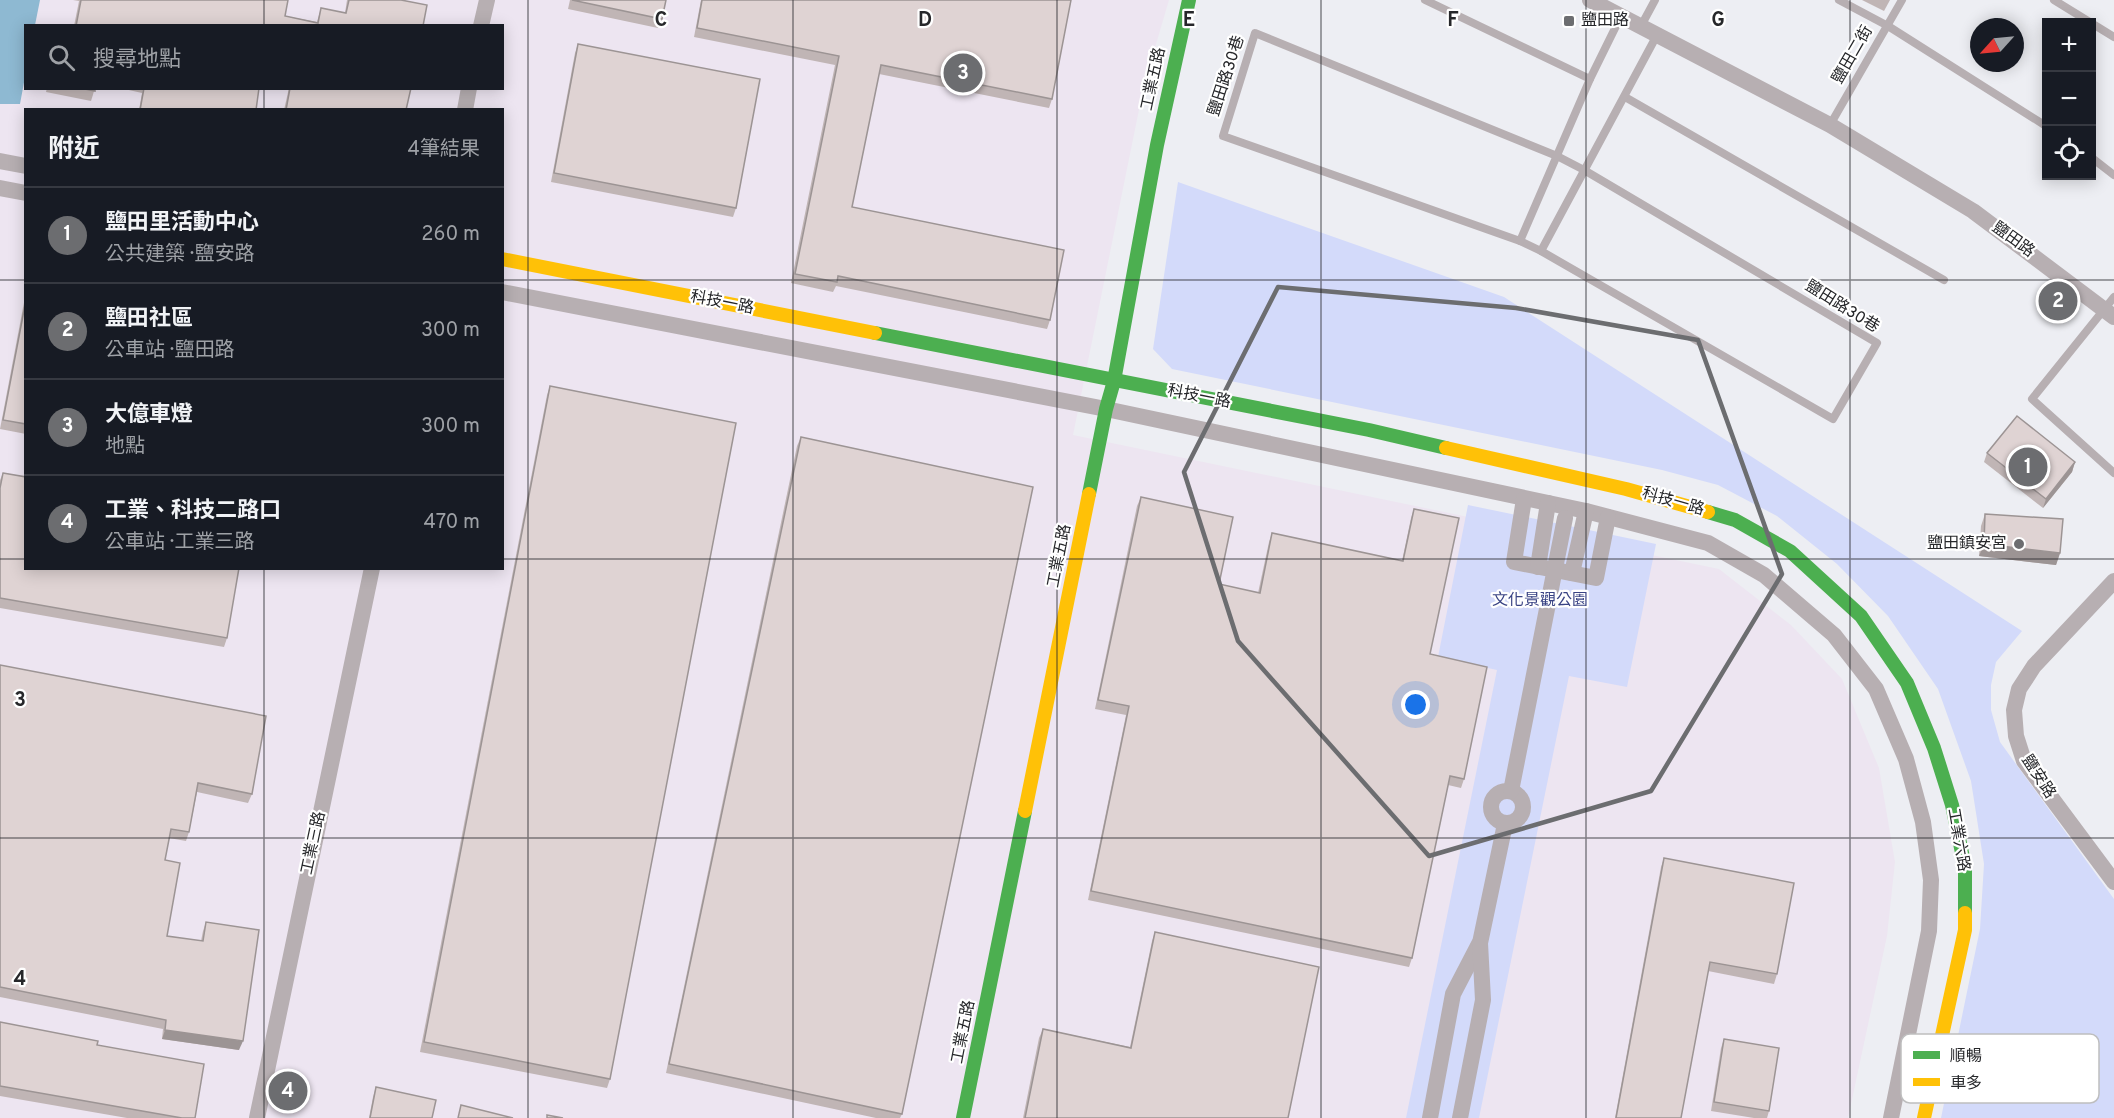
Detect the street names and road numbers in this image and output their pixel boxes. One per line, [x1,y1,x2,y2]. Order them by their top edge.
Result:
street label: 鹽田二街 [1828,22,1878,88]
street label: 鹽田路30巷 [1205,33,1249,119]
street label: 工業五路 [1138,46,1170,112]
street label: 鹽田路 [1988,218,2038,262]
street label: 鹽田路30巷 [1801,276,1883,338]
street label: 科技一路 [689,287,755,319]
street label: 科技一路 [1166,381,1232,413]
street label: 科技一路 [1639,484,1707,520]
street label: 工業五路 [1044,523,1076,589]
street label: 鹽安路 [2017,751,2059,803]
street label: 工業六路 [1943,807,1973,873]
street label: 工業三路 [298,810,330,876]
street label: 工業五路 [948,999,980,1065]

